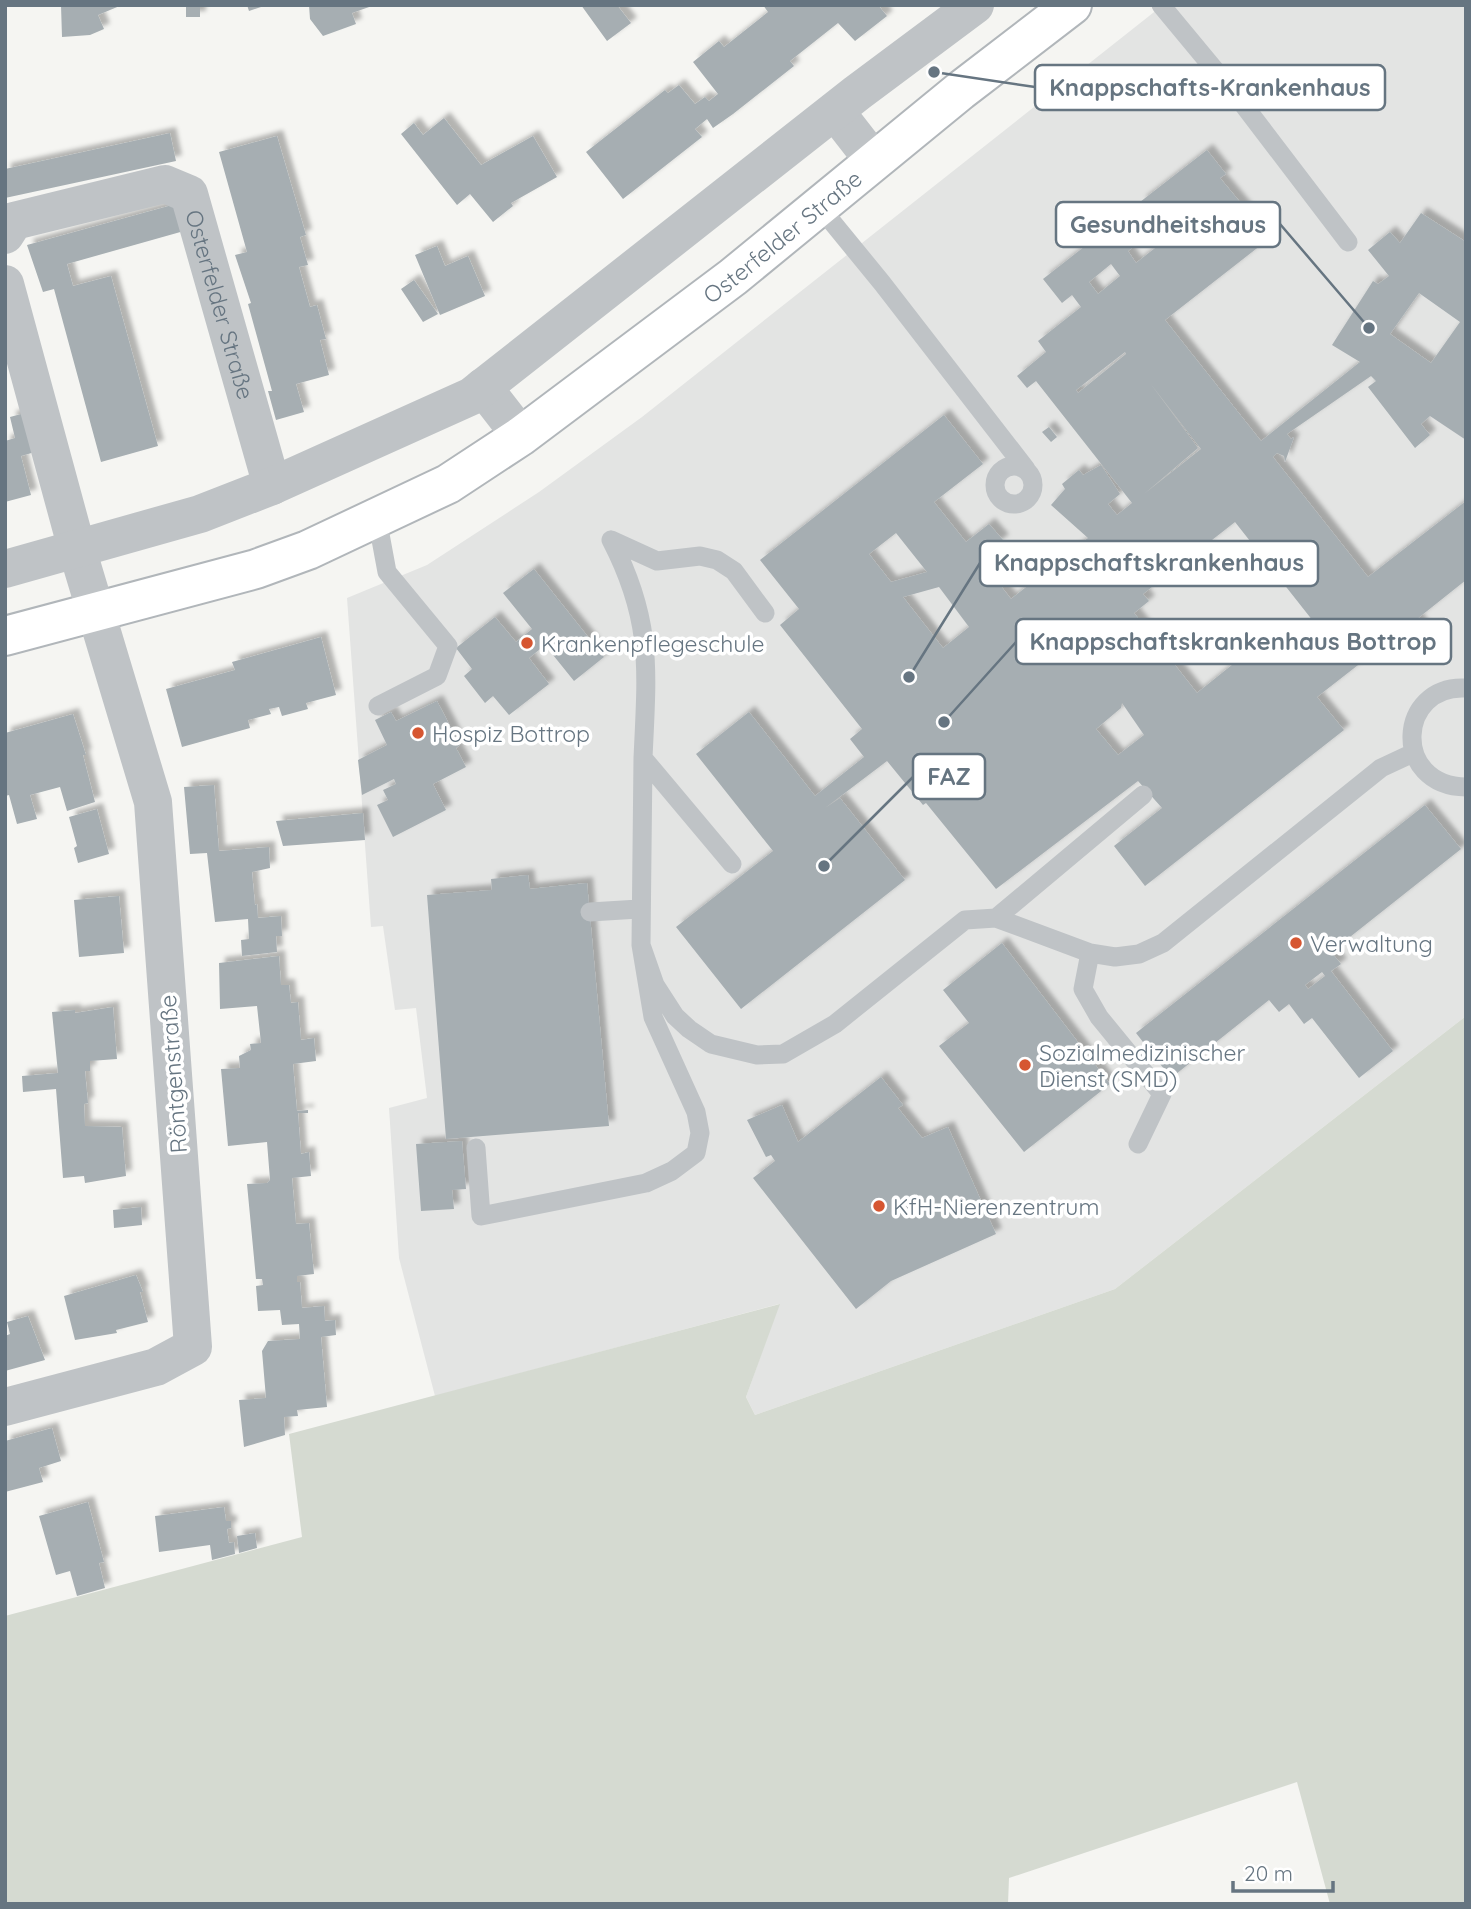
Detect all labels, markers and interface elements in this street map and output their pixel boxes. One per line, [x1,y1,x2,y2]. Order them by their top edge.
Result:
callout: Knappschafts-Krankenhaus [1035,65,1385,110]
text: Knappschafts-Krankenhaus [1049,72,1371,102]
street label: Osterfelder Straße [697,163,867,309]
callout: Gesundheitshaus [1056,202,1280,247]
street label: Osterfelder Straße [180,206,261,403]
text: Gesundheitshaus [1070,209,1266,239]
callout: Knappschaftskrankenhaus [980,541,1318,586]
text: Knappschaftskrankenhaus [994,547,1304,577]
callout: Knappschaftskrankenhaus Bottrop [1016,619,1451,664]
text: Knappschaftskrankenhaus Bottrop [1030,626,1436,656]
place label: Krankenpflegeschule [541,629,764,658]
marker: Krankenpflegeschule [519,635,535,651]
place label: Hospiz Bottrop [432,719,590,748]
marker: Hospiz Bottrop [410,725,426,741]
callout: FAZ [913,754,985,799]
text: FAZ [927,761,971,791]
place label: Verwaltung [1310,929,1433,958]
marker: Verwaltung [1288,935,1304,951]
street label: Röntgenstraße [153,994,193,1154]
place label: Sozialmedizinischer Dienst (SMD) [1039,1038,1246,1093]
marker: Sozialmedizinischer Dienst (SMD) [1017,1057,1033,1073]
place label: KfH-Nierenzentrum [893,1192,1099,1221]
marker: KfH-Nierenzentrum [871,1198,887,1214]
scale bar [1233,1850,1333,1894]
text: 20 m [1244,1860,1293,1886]

